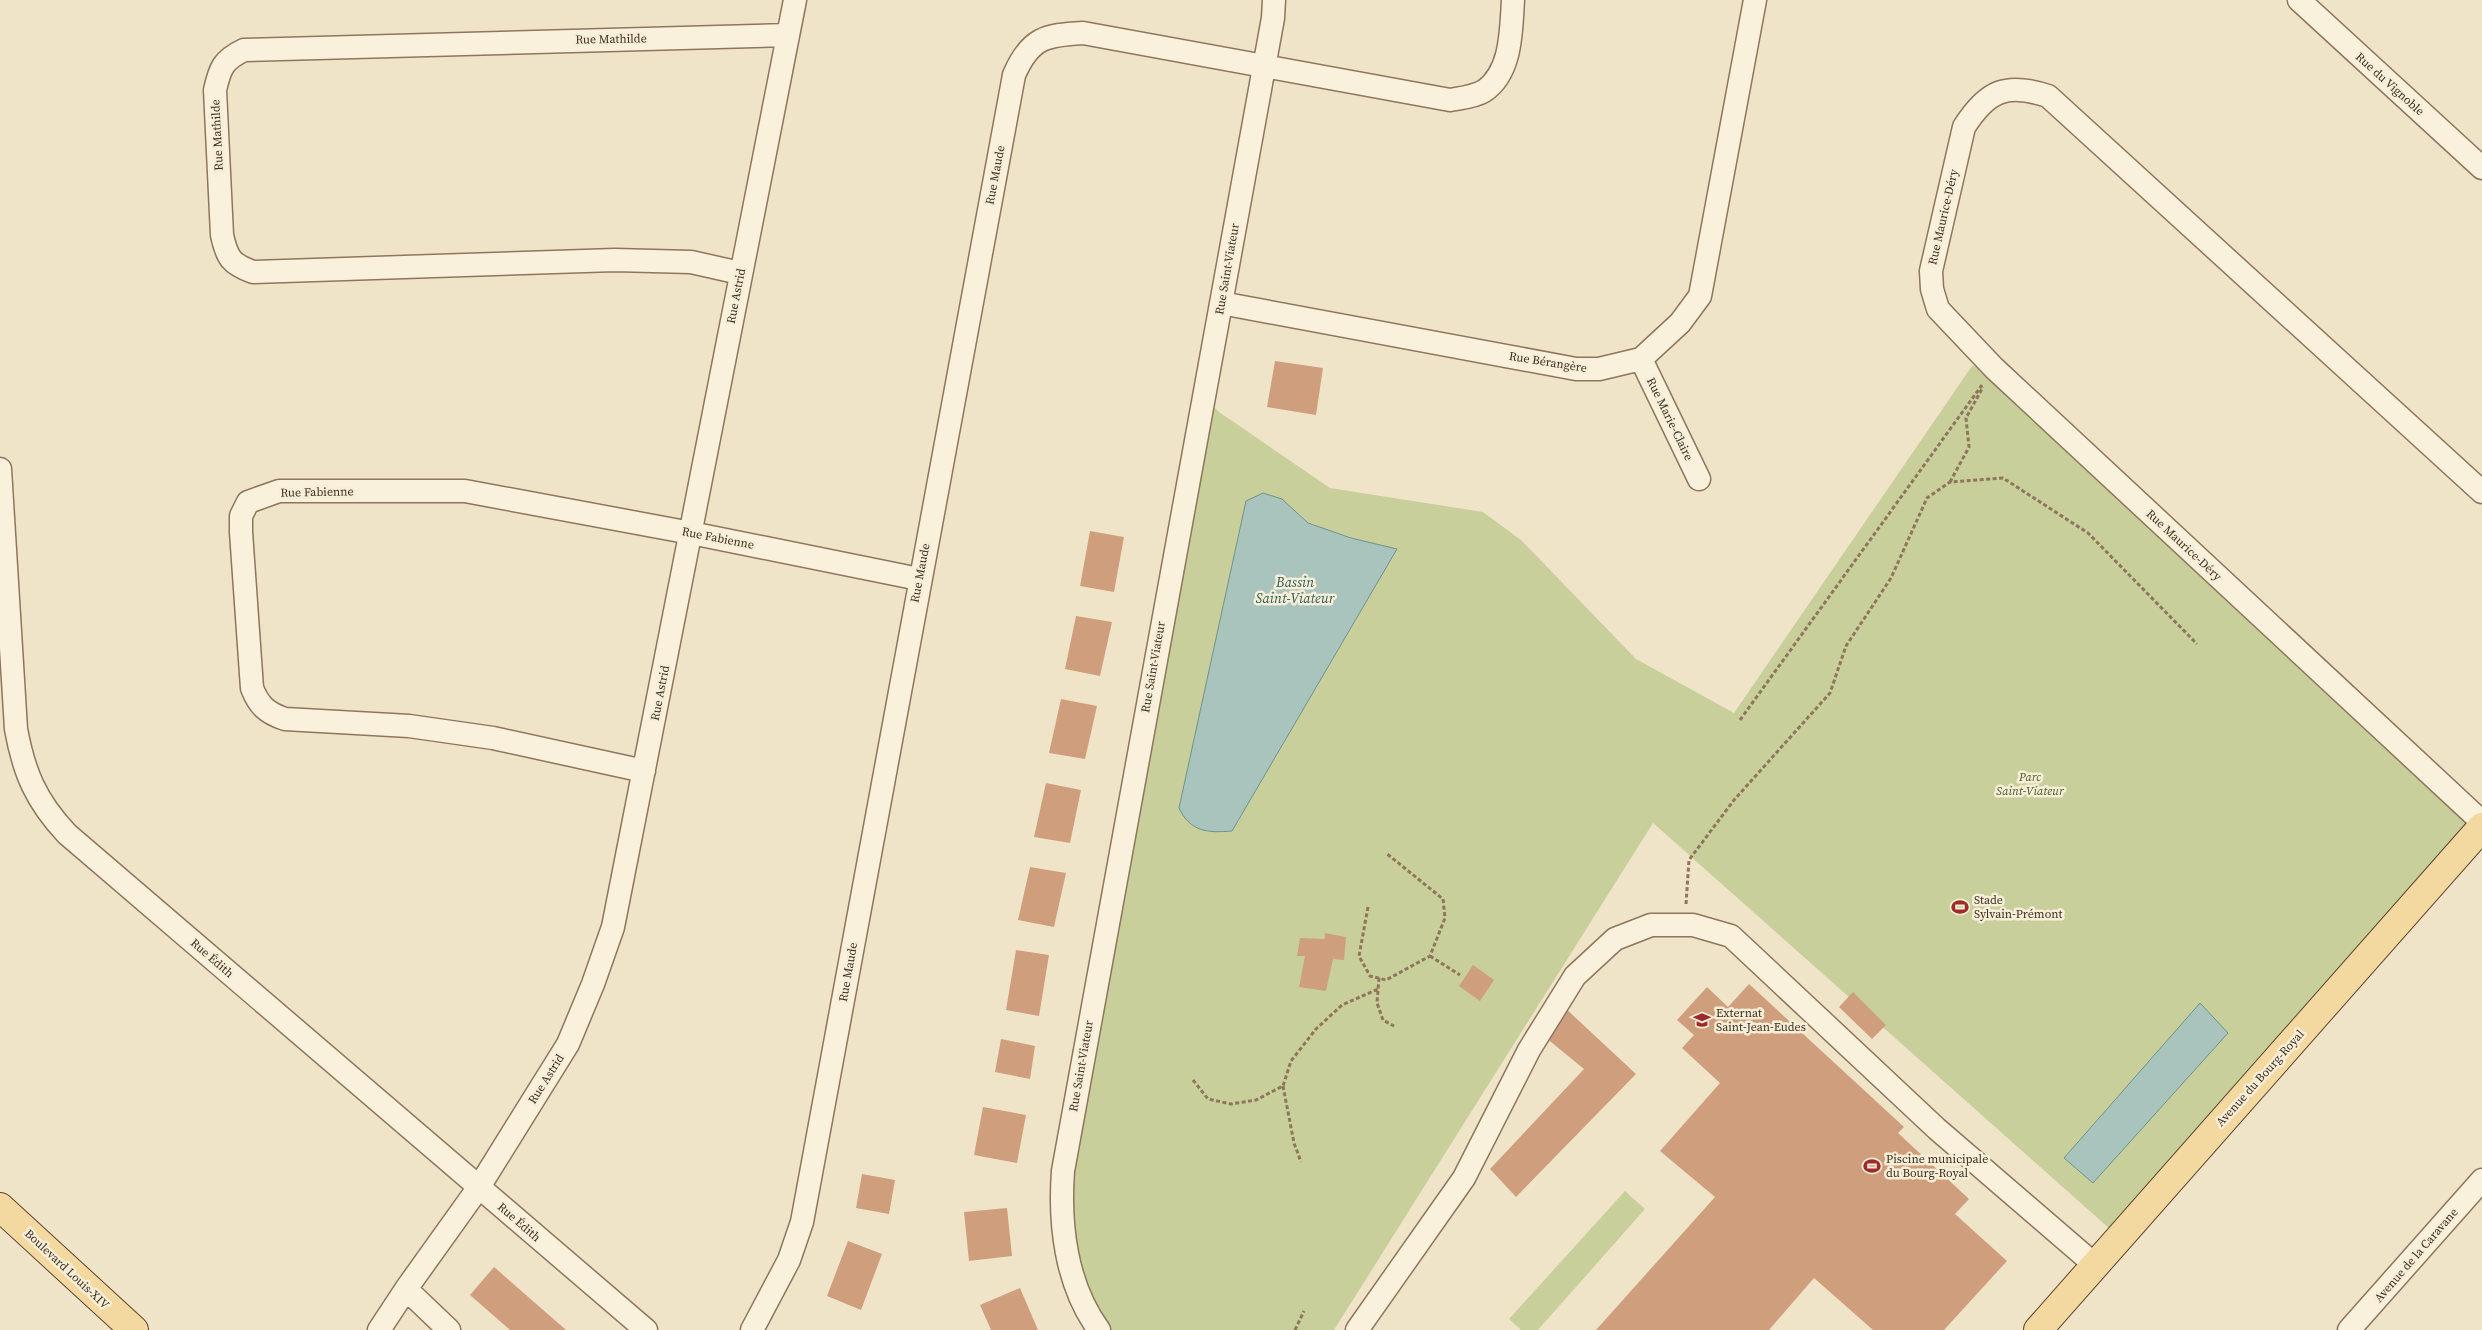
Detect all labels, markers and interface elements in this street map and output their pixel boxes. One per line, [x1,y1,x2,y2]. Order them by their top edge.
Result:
street label: Rue Mathilde [575,30,647,48]
street label: Rue du Vignoble [2352,49,2428,119]
street label: Rue Mathilde [207,99,227,171]
street label: Rue Maude [981,144,1009,206]
street label: Rue Maurice-Déry [1924,167,1962,266]
street label: Rue Saint-Viateur [1211,222,1243,316]
street label: Rue Astrid [723,267,749,325]
street label: Rue Bérangère [1508,348,1588,376]
street label: Rue Marie-Claire [1643,375,1697,463]
street label: Rue Fabienne [280,483,354,501]
street label: Rue Maurice-Déry [2143,506,2226,585]
street label: Rue Fabienne [680,523,756,553]
street label: Rue Maude [906,542,934,604]
water label: Bassin Saint-Viateur [1256,572,1335,608]
street label: Rue Saint-Viateur [1137,620,1169,714]
street label: Rue Astrid [647,664,673,722]
park label: Parc Saint-Viateur [1996,769,2065,799]
place label: Stade Sylvain-Prémont [1974,892,2062,922]
sports icon: Stade Sylvain-Prémont [1950,897,1970,917]
street label: Rue Édith [187,935,237,981]
street label: Rue Maude [835,941,861,1003]
place label: Externat Saint-Jean-Eudes [1716,1005,1806,1035]
school or university icon: Externat Saint-Jean-Eudes [1692,1010,1712,1030]
street label: Rue Saint-Viateur [1065,1019,1097,1113]
street label: Avenue du Bourg-Royal [2212,1026,2308,1130]
street label: Rue Astrid [524,1051,568,1107]
place label: Piscine municipale du Bourg-Royal [1886,1151,1988,1181]
sports icon: Piscine municipale du Bourg-Royal [1862,1156,1882,1176]
street label: Rue Édith [494,1199,544,1245]
street label: Avenue de la Caravane [2371,1204,2461,1306]
street label: Boulevard Louis-XIV [21,1226,113,1312]

